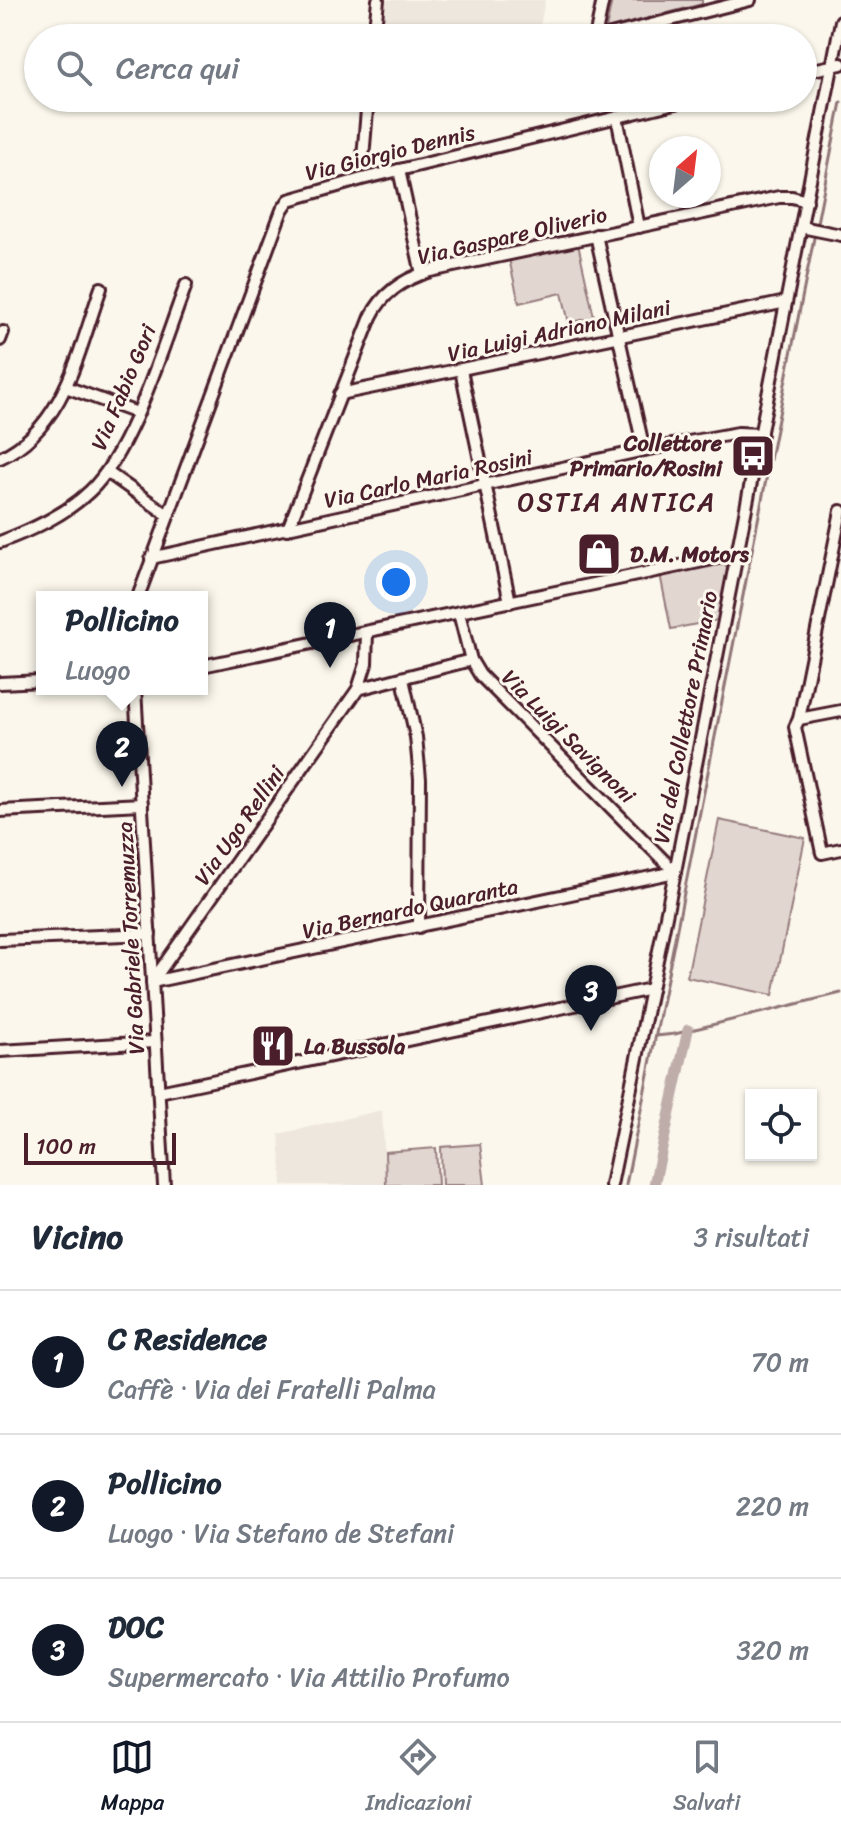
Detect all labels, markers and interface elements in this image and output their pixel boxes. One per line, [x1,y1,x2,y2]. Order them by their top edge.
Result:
search box [24,24,817,112]
text: Cerca qui [116,41,239,95]
icon: search [52,46,96,90]
street label: Via Giorgio Dennis [301,112,480,192]
north arrow [649,136,721,208]
street label: Via Gaspare Oliverio [413,195,611,276]
street label: Via Luigi Adriano Milani [444,288,675,373]
street label: Via Fabio Gori [79,317,168,456]
place label: Collettore Primario/Rosini [570,424,723,488]
bus stop icon: Collettore Primario/Rosini [729,432,777,480]
street label: Via Carlo Maria Rosini [320,437,537,520]
district label: OSTIA ANTICA [518,479,716,525]
shop icon: D.M. Motors [575,530,623,578]
place label: D.M. Motors [630,535,750,574]
your location [376,562,416,602]
street label: Via del Collettore Primario [642,587,729,847]
popup [36,591,208,695]
text: Pollicino [65,593,179,647]
pin: 1 [304,602,356,668]
text: Luogo [65,647,130,693]
street label: Via Luigi Savignoni [492,660,646,814]
pin: 2 [96,721,148,787]
street label: Via Ugo Rellini [183,756,296,894]
street label: Via Gabriele Torremuzza [105,821,156,1055]
street label: Via Bernardo Quaranta [299,867,522,950]
pin: 3 [565,965,617,1031]
restaurant icon: La Bussola [249,1022,297,1070]
place label: La Bussola [304,1027,405,1066]
map controls [745,1089,817,1161]
button: locate [745,1089,817,1161]
text: 100 m [36,1127,96,1166]
scale bar [24,1129,176,1165]
text: Vicino [32,1207,123,1267]
text: 3 risultati [694,1214,809,1260]
text: C Residence [108,1312,267,1366]
text: 1 [52,1339,64,1385]
text: 70 m [751,1339,809,1385]
text: Caffè · Via dei Fratelli Palma [108,1366,436,1412]
text: Pollicino [108,1456,222,1510]
text: 2 [50,1483,66,1529]
text: 220 m [736,1483,809,1529]
text: Luogo · Via Stefano de Stefani [108,1510,454,1556]
text: DOC [108,1600,164,1654]
text: 3 [51,1627,65,1673]
text: 320 m [737,1627,809,1673]
text: Supermercato · Via Attilio Profumo [108,1654,510,1700]
tab: Mappa [101,1735,164,1822]
tab: Indicazioni [366,1735,471,1822]
tab: Salvati [673,1735,740,1822]

